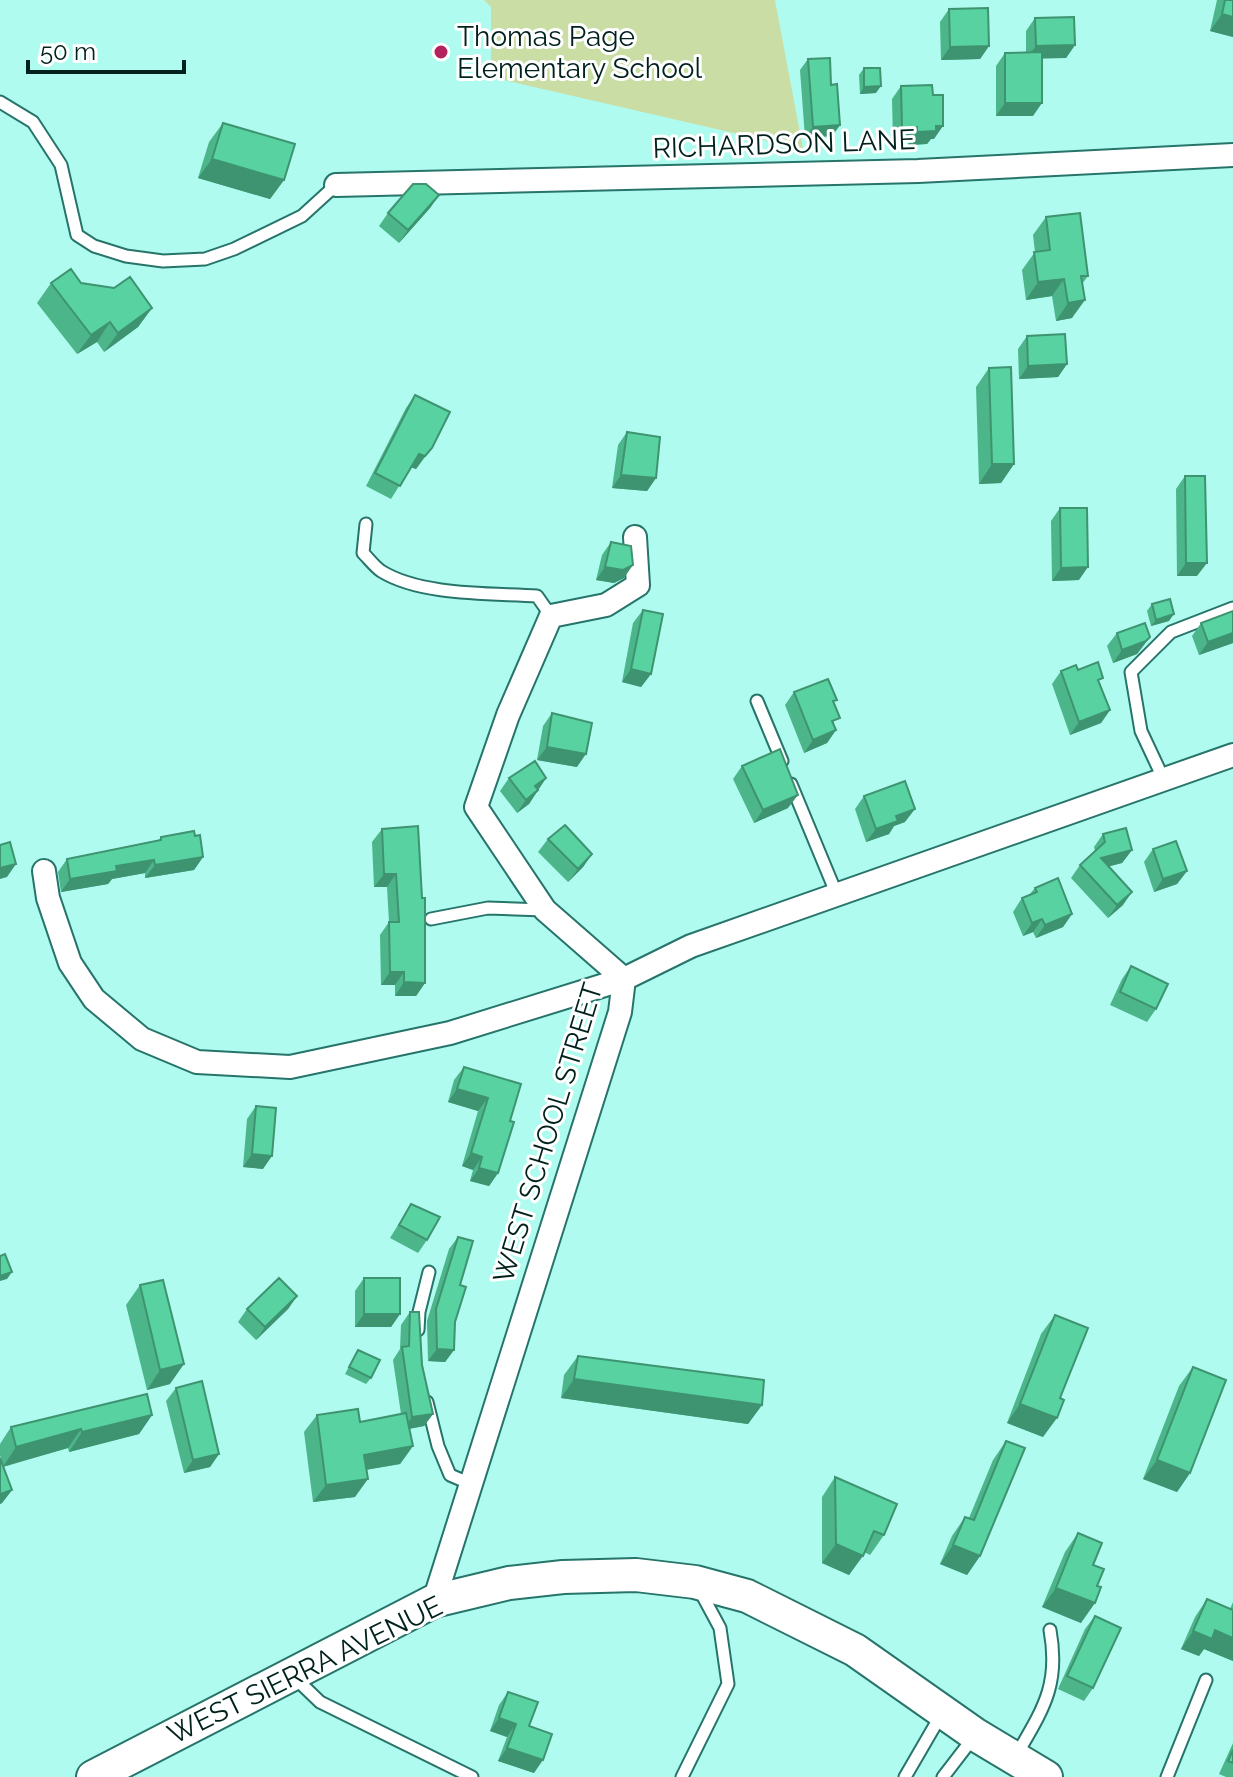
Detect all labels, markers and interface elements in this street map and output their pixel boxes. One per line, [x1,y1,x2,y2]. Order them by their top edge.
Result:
place label: Thomas Page Elementary School [457,20,702,85]
scale bar [28,24,184,74]
text: 50 m [40,37,96,66]
marker: Thomas Page Elementary School [432,43,450,61]
street label: RICHARDSON LANE [652,123,916,165]
street label: WEST SCHOOL STREET [487,979,609,1287]
street label: WEST SIERRA AVENUE [162,1589,448,1751]

